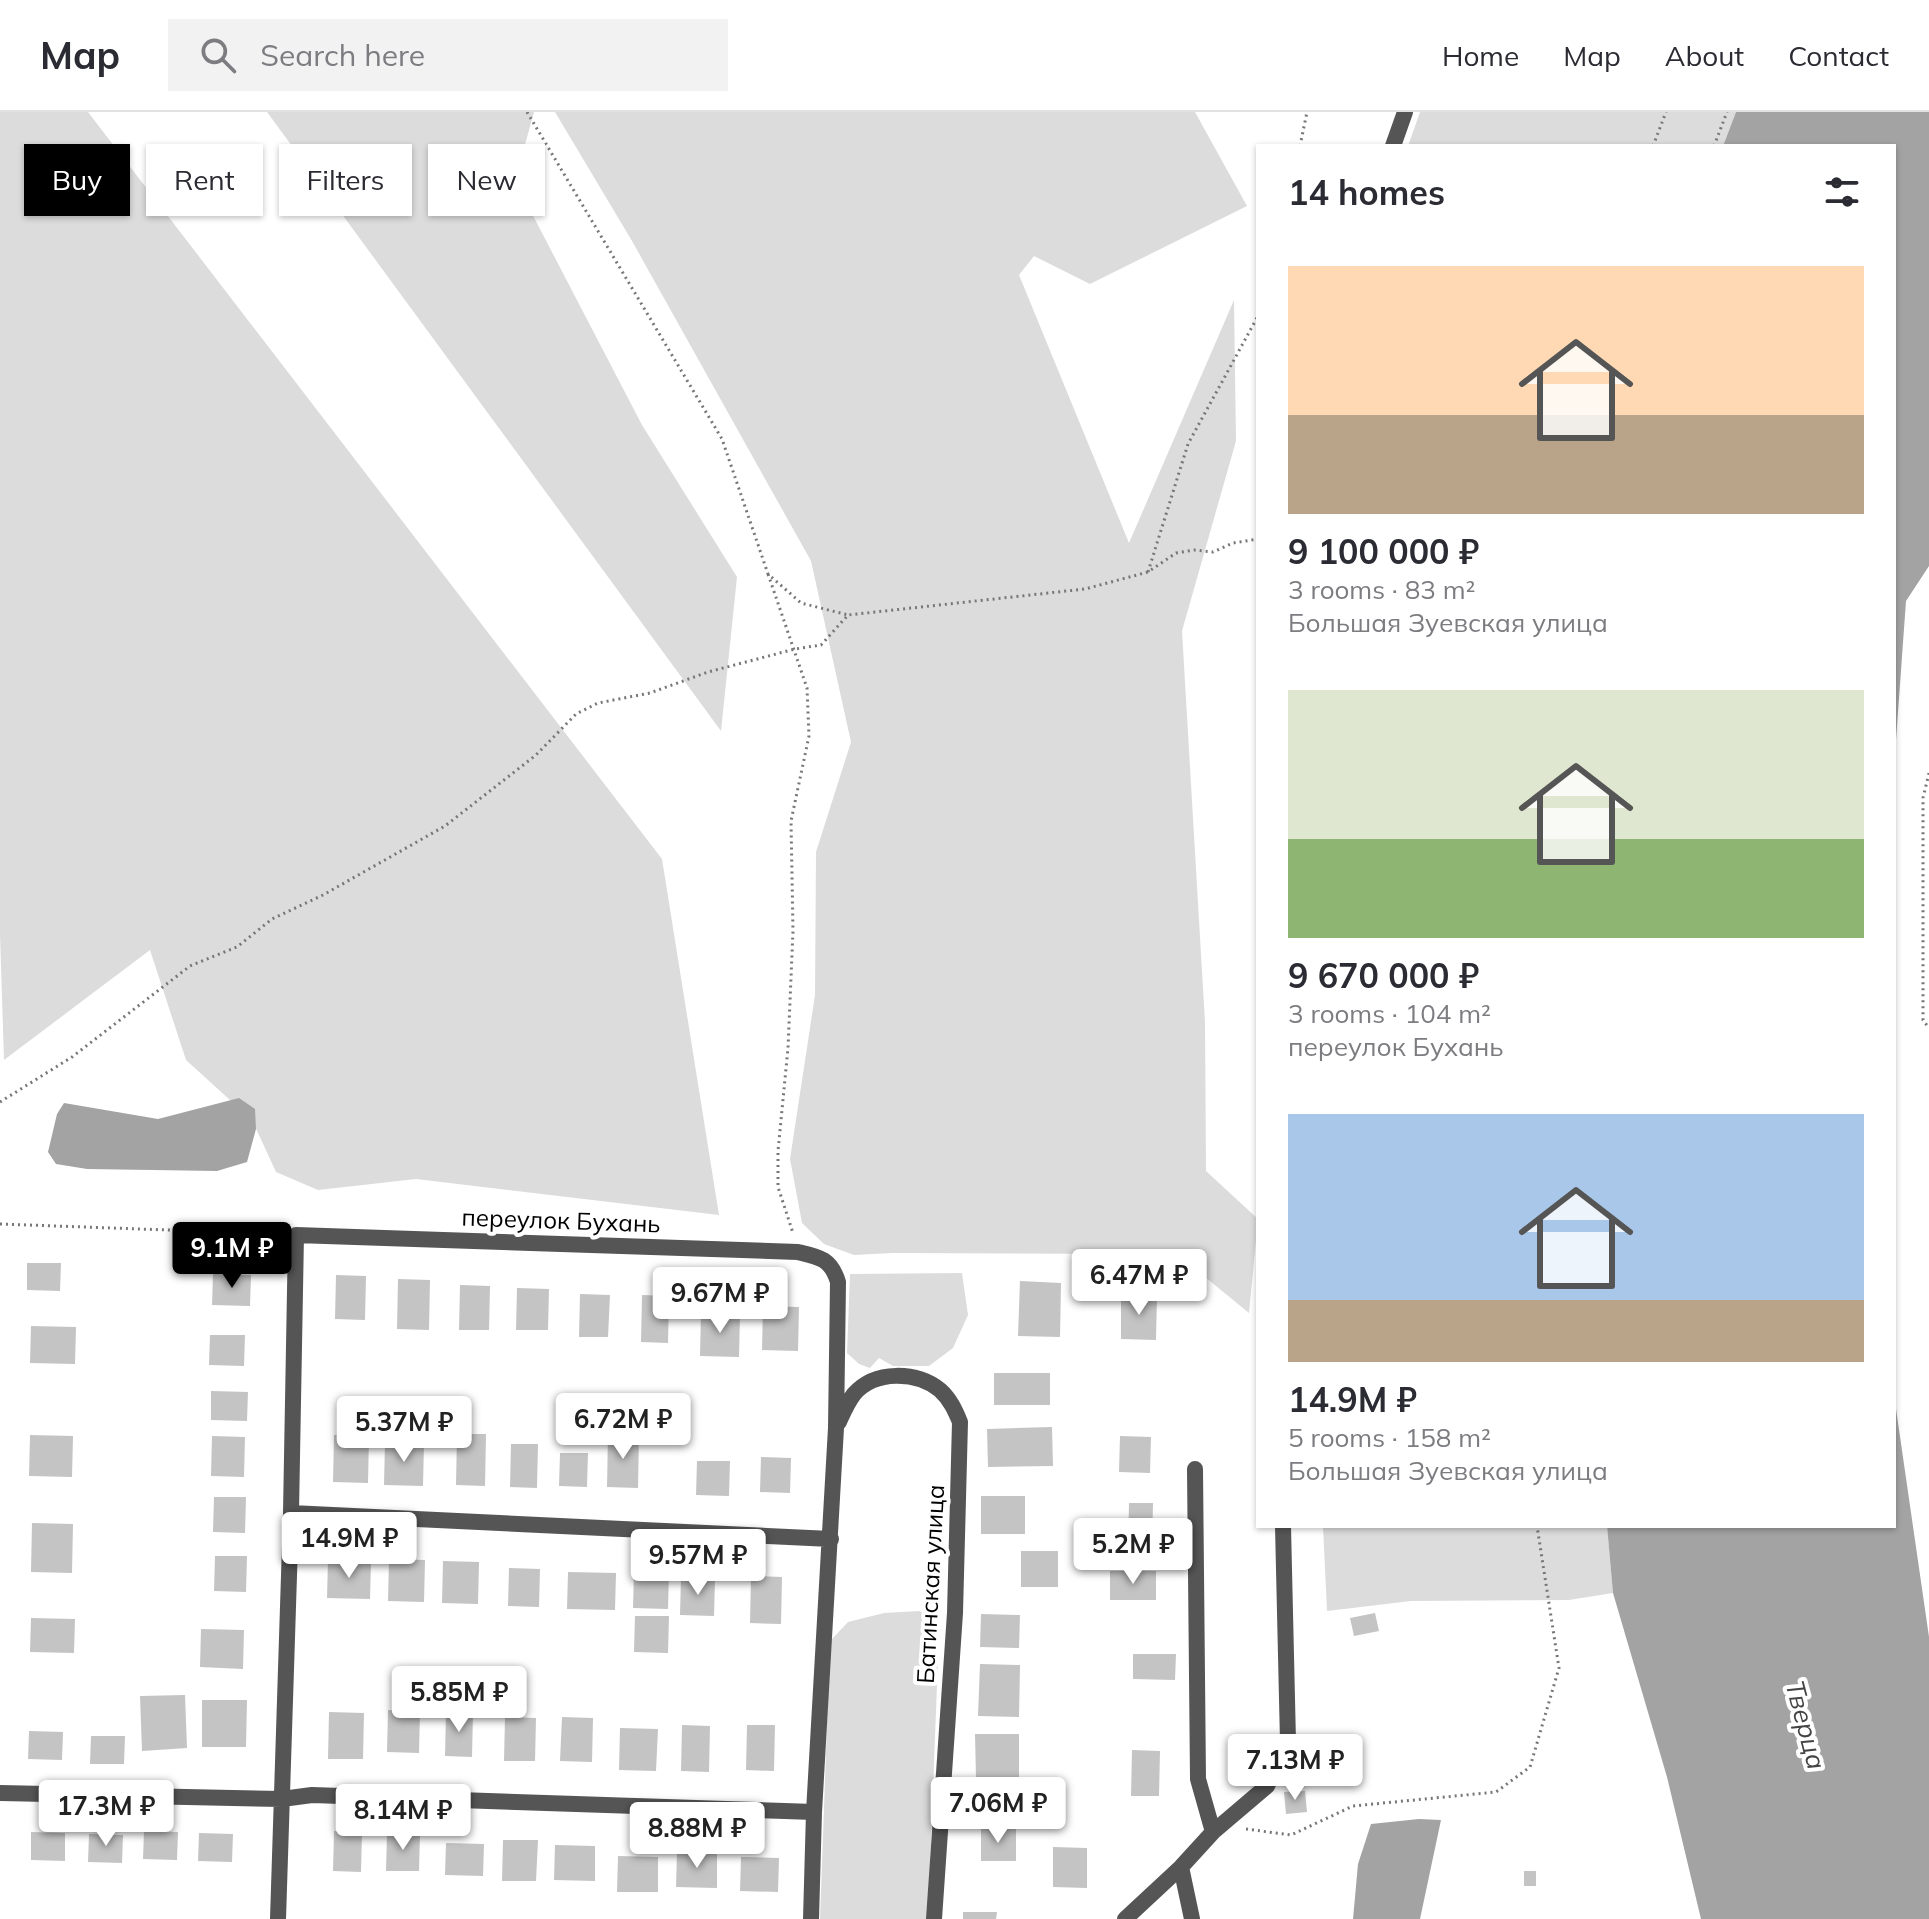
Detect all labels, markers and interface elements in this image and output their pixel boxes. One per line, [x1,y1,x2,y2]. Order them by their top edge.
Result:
search box [168,19,728,91]
text: Map [40,31,120,79]
icon: search [196,33,240,77]
text: Search here [260,36,425,74]
text: Home [1442,38,1519,73]
text: Map [1563,38,1621,73]
text: About [1665,38,1744,73]
text: Contact [1788,38,1889,73]
chip: Buy [24,144,130,216]
chip: Rent [146,144,263,216]
chip: Filters [279,144,412,216]
chip: New [428,144,545,216]
icon: filters [1820,170,1864,214]
text: 14 homes [1288,171,1445,214]
icon: home [1504,318,1648,462]
text: 9 100 000 ₽ [1288,530,1479,573]
text: 3 rooms · 83 m² [1288,573,1475,606]
text: Большая Зуевская улица [1288,606,1608,639]
icon: home [1504,742,1648,886]
text: 9 670 000 ₽ [1288,954,1479,997]
text: 3 rooms · 104 m² [1288,997,1491,1030]
text: переулок Бухань [1288,1030,1504,1063]
icon: home [1504,1166,1648,1310]
street label: переулок Бухань [461,1202,661,1238]
pin: 9.1M ₽ [167,1222,297,1290]
text: 9.1M ₽ [191,1231,274,1264]
pin: 6.47M ₽ [1065,1249,1213,1317]
text: 6.47M ₽ [1090,1258,1188,1291]
pin: 9.67M ₽ [646,1267,794,1335]
text: 9.67M ₽ [671,1276,769,1309]
text: 14.9M ₽ [1288,1378,1417,1421]
pin: 6.72M ₽ [549,1393,697,1461]
pin: 5.37M ₽ [330,1396,478,1464]
text: 6.72M ₽ [574,1402,672,1435]
text: 5.37M ₽ [355,1405,453,1438]
text: 5 rooms · 158 m² [1288,1421,1491,1454]
text: Большая Зуевская улица [1288,1454,1608,1487]
street label: Батинская улица [910,1484,950,1684]
pin: 14.9M ₽ [275,1512,423,1580]
pin: 5.2M ₽ [1068,1518,1198,1586]
text: 14.9M ₽ [300,1521,398,1554]
text: 5.2M ₽ [1092,1527,1175,1560]
pin: 9.57M ₽ [624,1529,772,1597]
text: 9.57M ₽ [649,1538,747,1571]
pin: 5.85M ₽ [385,1666,533,1734]
text: 5.85M ₽ [410,1675,508,1708]
water label: Тверца [1778,1677,1834,1773]
pin: 7.13M ₽ [1221,1734,1369,1802]
text: 7.13M ₽ [1246,1743,1344,1776]
pin: 7.06M ₽ [924,1777,1072,1845]
pin: 17.3M ₽ [32,1780,180,1848]
pin: 8.14M ₽ [329,1784,477,1852]
text: 7.06M ₽ [949,1786,1047,1819]
text: 17.3M ₽ [57,1789,155,1822]
text: 8.14M ₽ [354,1793,452,1826]
pin: 8.88M ₽ [623,1802,771,1870]
text: 8.88M ₽ [648,1811,746,1844]

